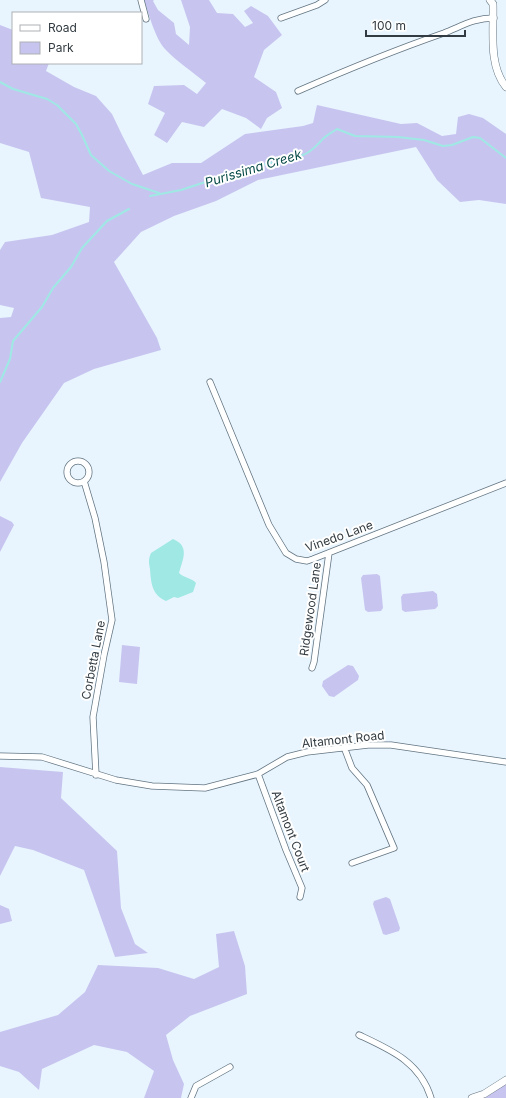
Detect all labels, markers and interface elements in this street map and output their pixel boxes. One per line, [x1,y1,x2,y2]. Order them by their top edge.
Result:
legend [12,12,142,64]
scale bar [366,12,465,38]
text: 100 m [372,18,406,33]
text: Road [48,20,77,35]
text: Park [48,40,74,55]
water label: Purissima Creek [203,145,304,190]
street label: Vinedo Lane [303,517,375,555]
street label: Ridgewood Lane [296,561,324,657]
street label: Corbetta Lane [78,619,108,701]
street label: Altamont Road [301,727,385,751]
street label: Altamont Court [269,788,313,874]

